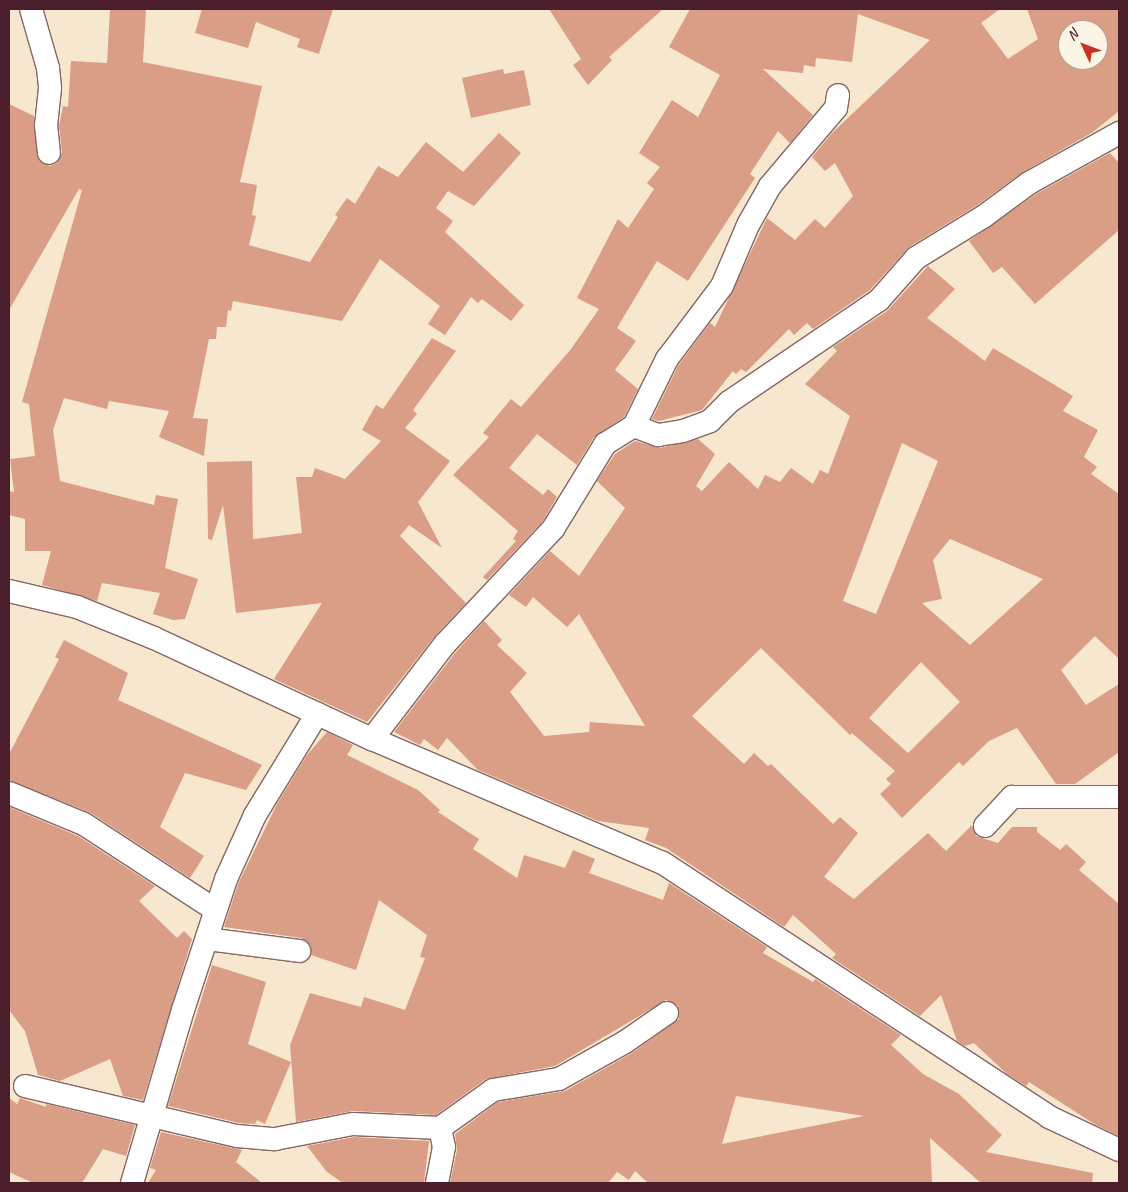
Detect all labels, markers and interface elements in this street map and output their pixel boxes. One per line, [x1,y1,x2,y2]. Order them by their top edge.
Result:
north arrow [1058,20,1108,70]
text: N [1063,26,1082,44]

